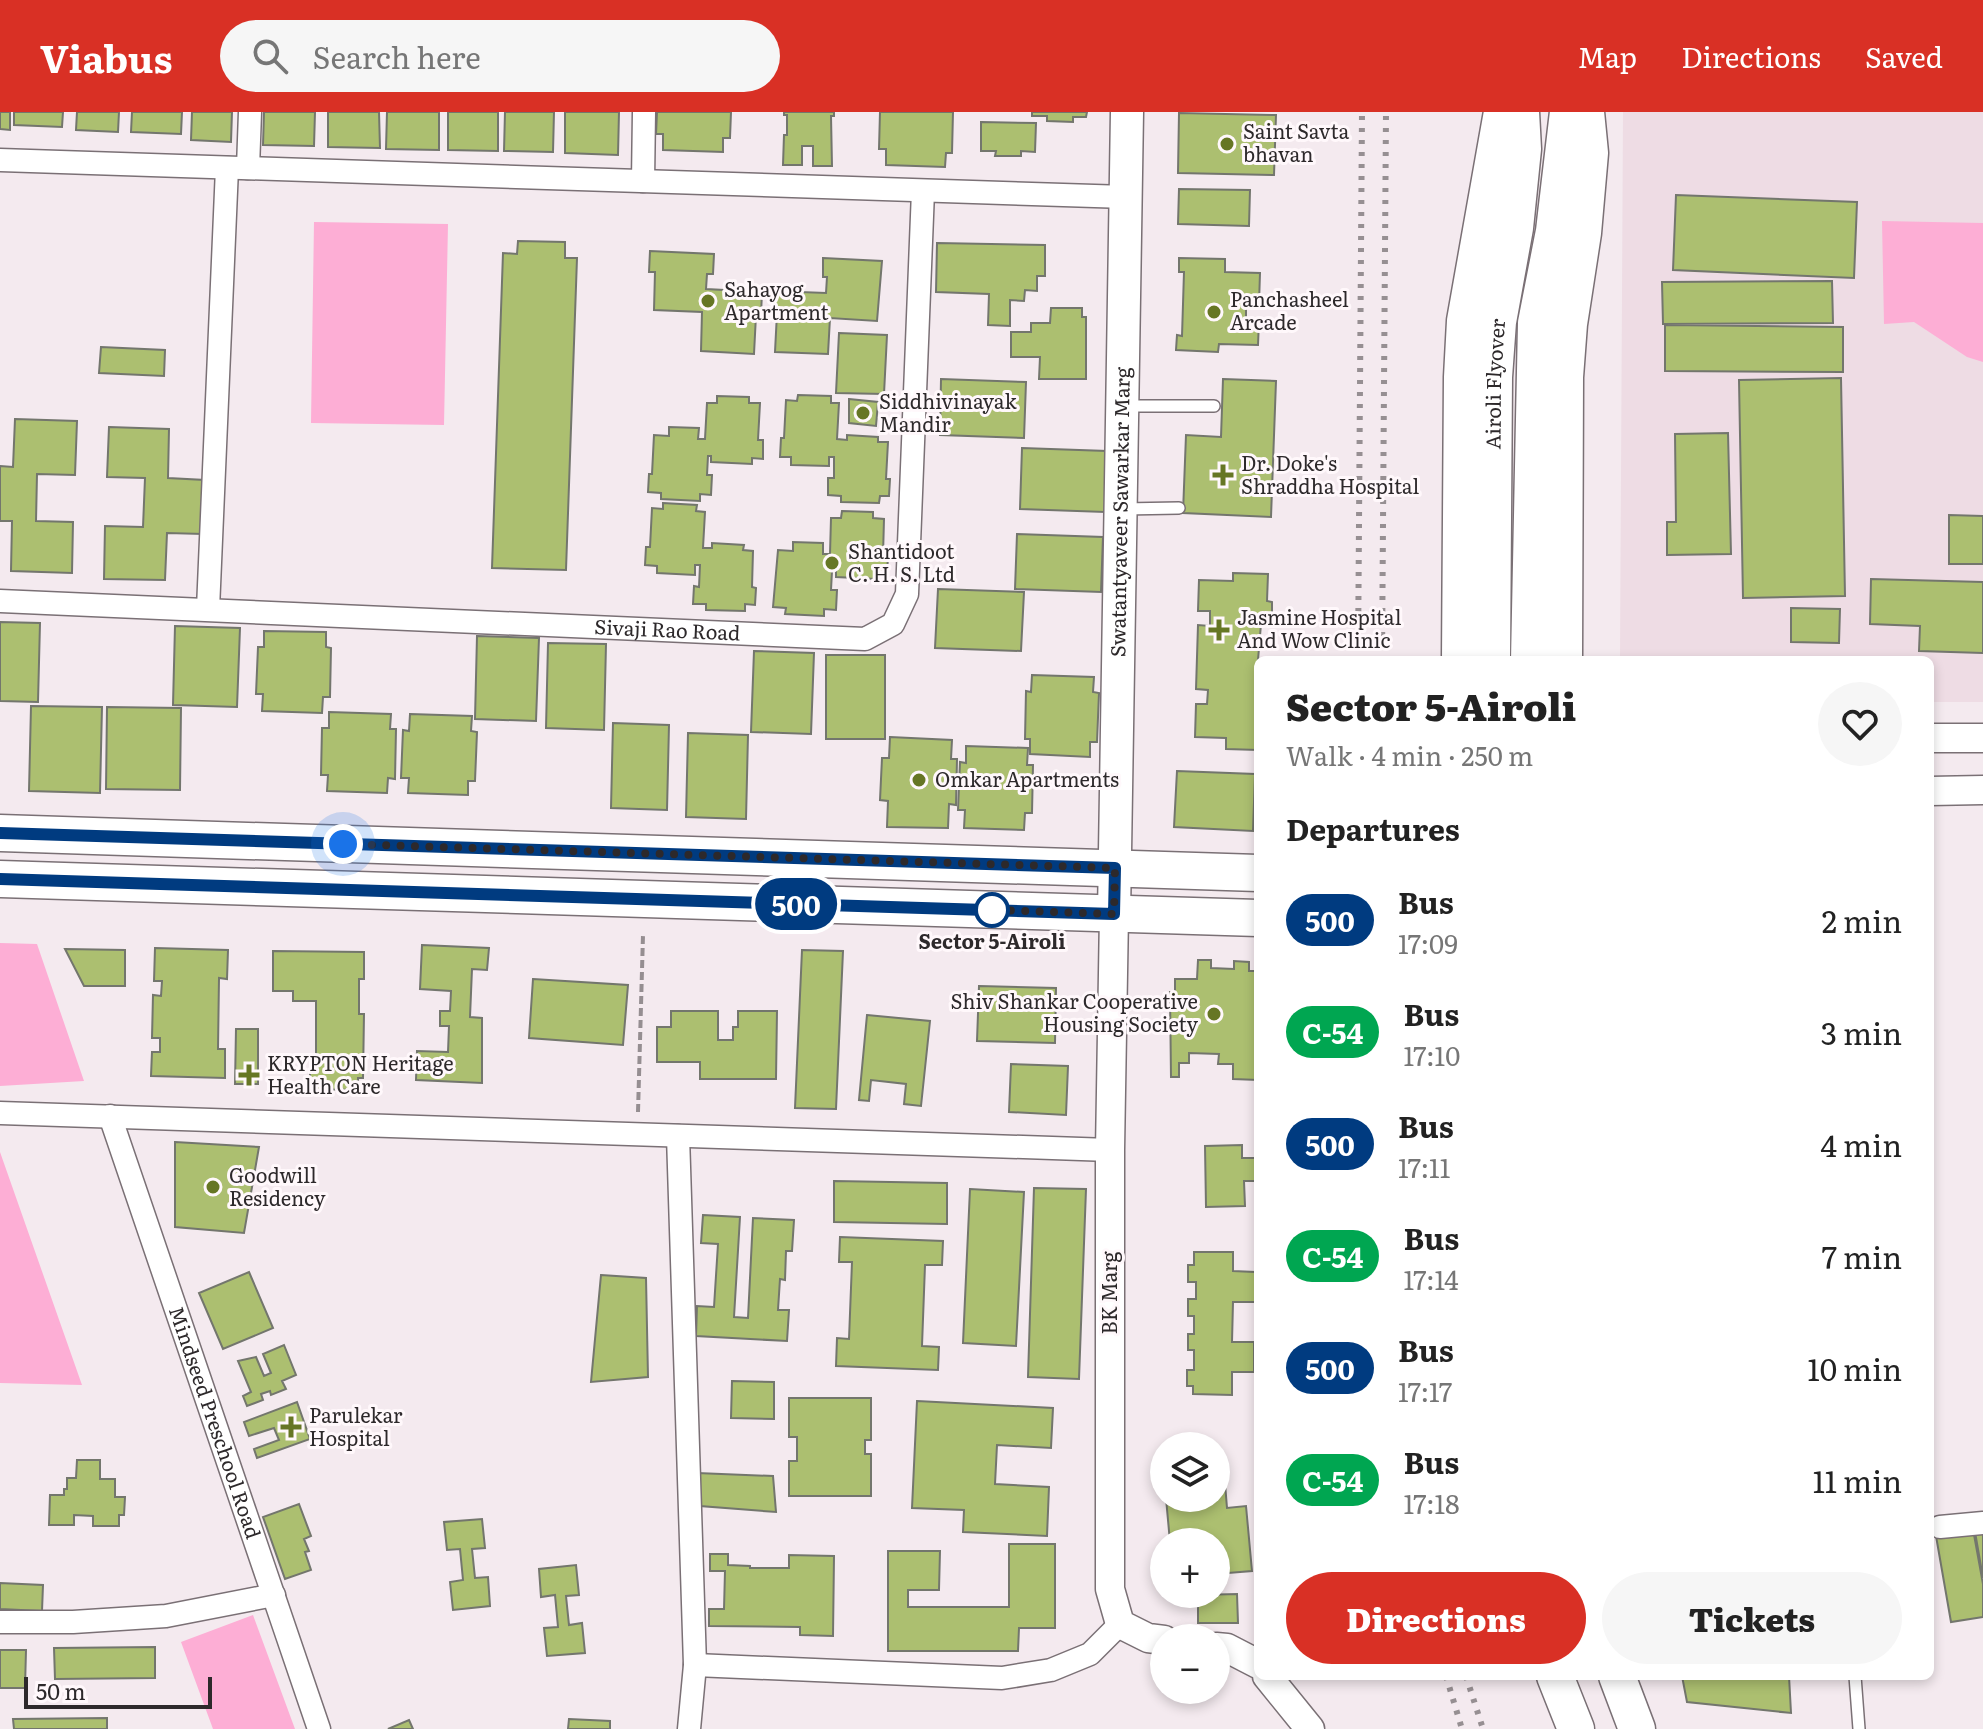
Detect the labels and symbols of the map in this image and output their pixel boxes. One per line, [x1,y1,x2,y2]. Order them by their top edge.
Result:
place label: Saint Savta bhavan [1243,115,1349,168]
marker: Saint Savta bhavan [1218,135,1236,153]
place label: Sahayog Apartment [724,273,829,326]
place label: Panchasheel Arcade [1230,283,1349,336]
marker: Sahayog Apartment [699,292,717,310]
marker: Panchasheel Arcade [1205,303,1223,321]
street label: Airoli Flyover [1476,317,1511,450]
street label: Swatantyaveer Sawarkar Marg [1101,366,1136,657]
place label: Siddhivinayak Mandir [879,385,1018,438]
marker: Siddhivinayak Mandir [854,404,872,422]
place label: Dr. Doke's Shraddha Hospital [1241,447,1420,500]
marker: Dr. Doke's Shraddha Hospital [1212,464,1234,486]
place label: Shantidoot C. H. S. Ltd [848,535,955,588]
marker: Shantidoot C. H. S. Ltd [823,554,841,572]
place label: Jasmine Hospital And Wow Clinic [1237,601,1402,654]
street label: Sivaji Rao Road [594,610,741,647]
marker: Jasmine Hospital And Wow Clinic [1208,619,1230,641]
place label: Omkar Apartments [935,763,1119,793]
marker: Omkar Apartments [910,771,928,789]
your location [323,824,363,864]
line badge: 500 [750,878,842,930]
marker: Sector 5-Airoli [975,893,1009,927]
place label: Sector 5-Airoli [918,925,1066,955]
place label: Shiv Shankar Cooperative Housing Society [950,985,1198,1038]
marker: Shiv Shankar Cooperative Housing Society [1205,1005,1223,1023]
place label: KRYPTON Heritage Health Care [267,1047,454,1100]
marker: KRYPTON Heritage Health Care [238,1064,260,1086]
place label: Goodwill Residency [229,1159,326,1212]
marker: Goodwill Residency [204,1178,222,1196]
street label: BK Marg [1093,1251,1123,1335]
street label: Mindseed Preschool Road [163,1302,270,1542]
place label: Parulekar Hospital [309,1399,403,1452]
marker: Parulekar Hospital [280,1416,302,1438]
scale bar [24,1673,212,1709]

